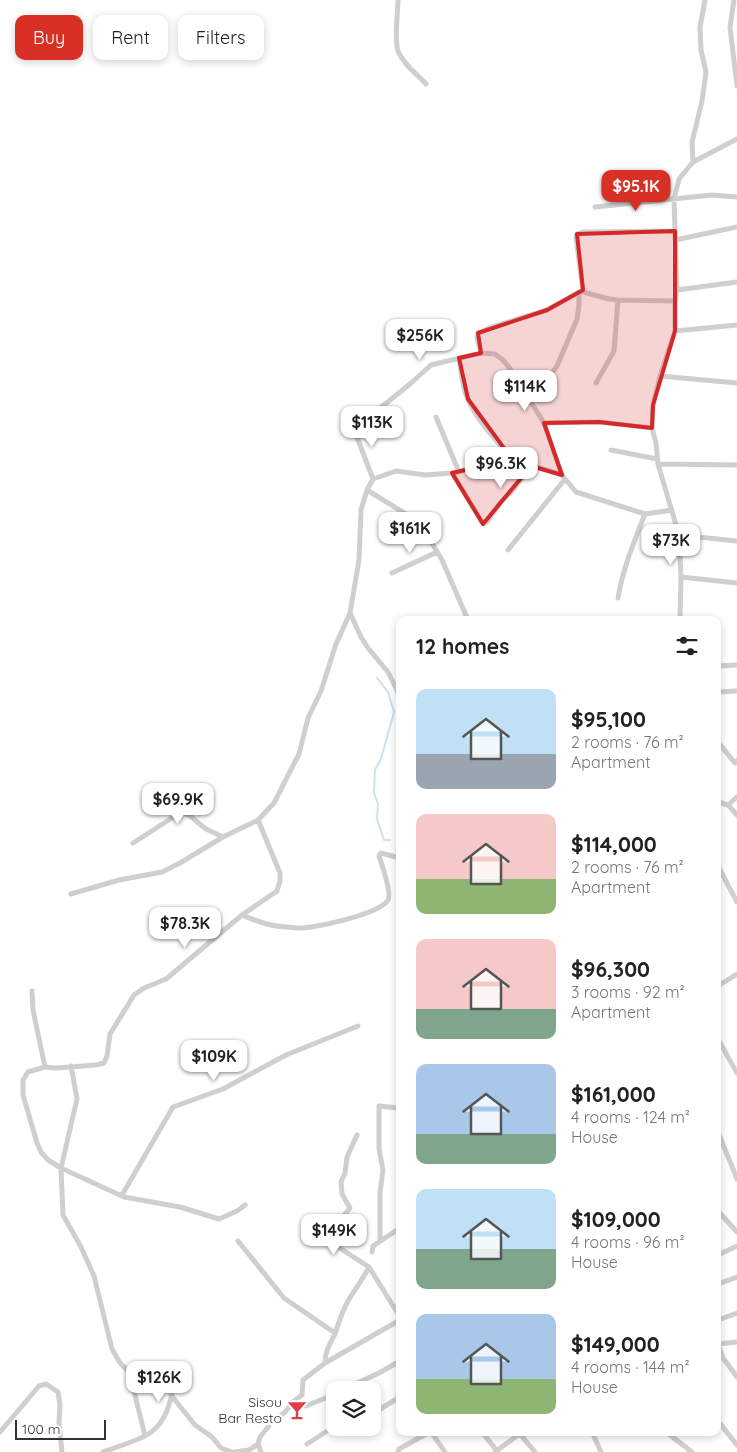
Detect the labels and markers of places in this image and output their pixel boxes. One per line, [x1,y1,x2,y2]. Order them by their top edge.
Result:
pin: $95.1K [595,170,677,212]
pin: $256K [385,318,455,361]
pin: $114K [490,370,560,412]
pin: $113K [337,406,407,448]
pin: $96.3K [460,446,542,489]
pin: $161K [375,512,445,554]
pin: $73K [641,524,701,566]
pin: $69.9K [137,782,219,825]
pin: $78.3K [144,906,226,949]
pin: $109K [179,1040,249,1082]
pin: $149K [299,1214,369,1256]
pin: $126K [124,1360,194,1403]
place label: Sisou Bar Resto [218,1393,282,1427]
bar icon: Sisou Bar Resto [286,1399,308,1421]

